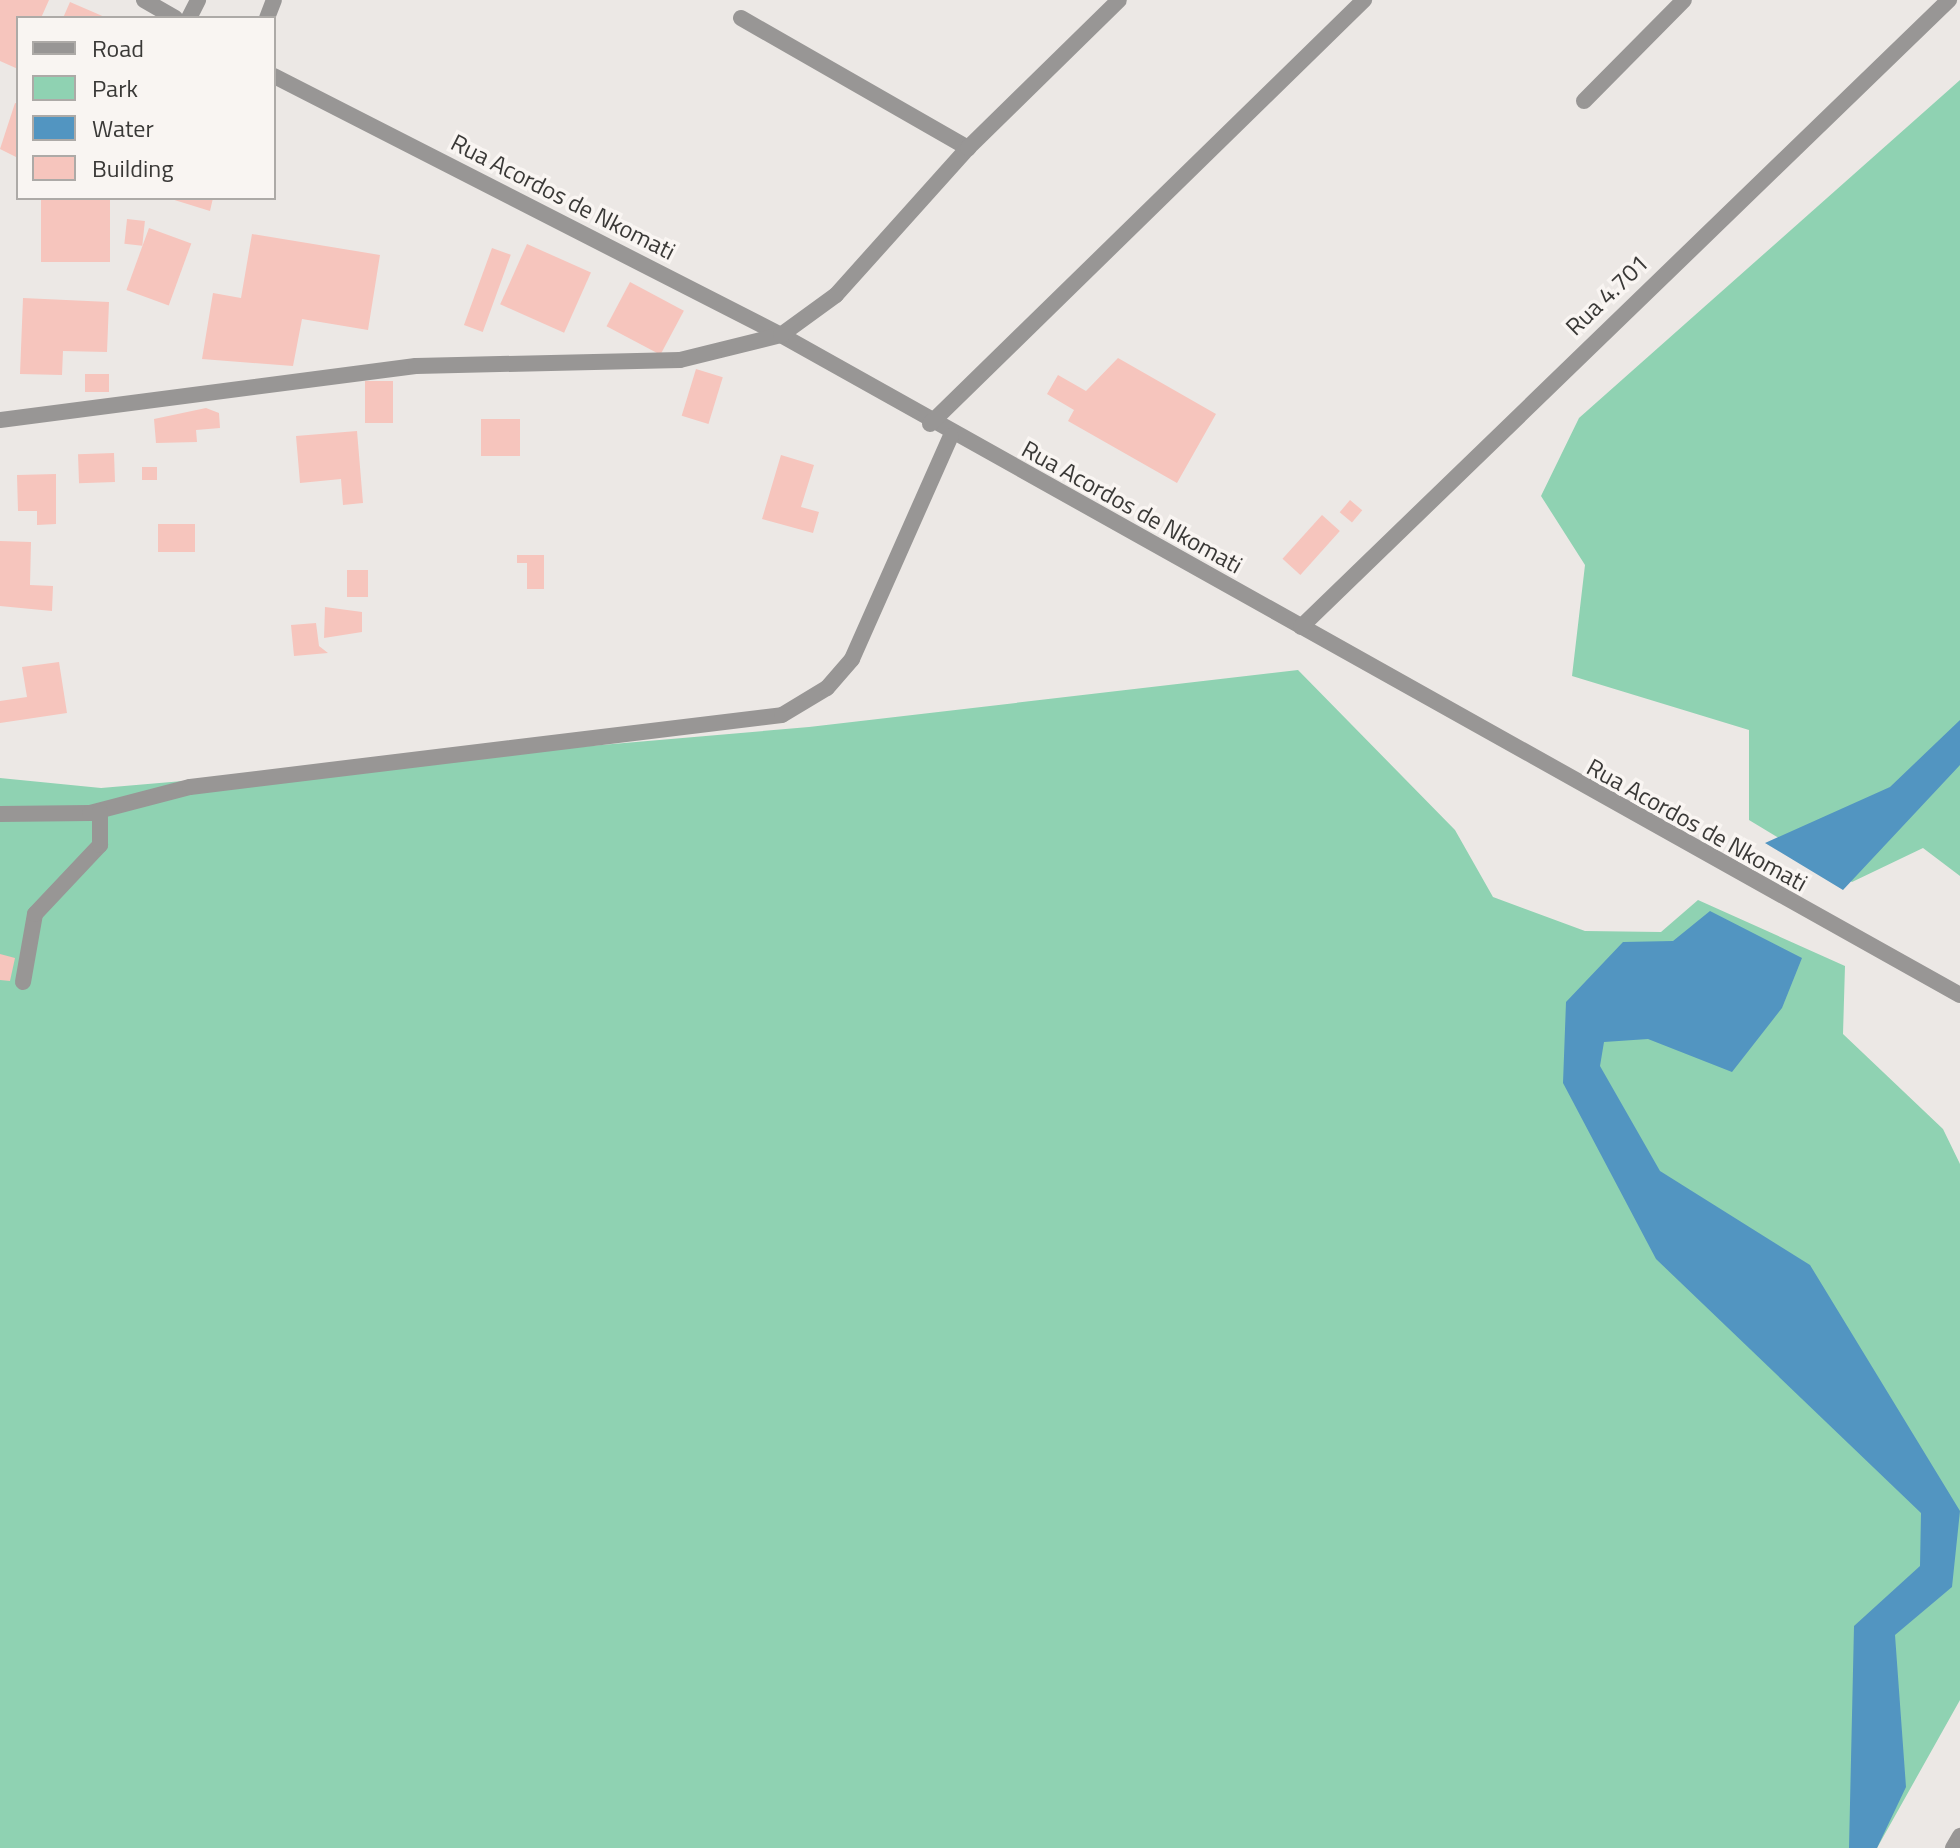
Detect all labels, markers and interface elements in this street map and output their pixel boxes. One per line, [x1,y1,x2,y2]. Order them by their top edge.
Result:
legend [16,16,276,200]
text: Road [92,30,144,66]
text: Park [92,70,138,106]
text: Water [92,110,154,146]
street label: Rua Acordos de Nkomati [446,128,680,266]
text: Building [92,150,174,186]
street label: Rua 4.701 [1560,249,1654,341]
street label: Rua Acordos de Nkomati [1017,434,1247,580]
street label: Rua Acordos de Nkomati [1582,752,1812,898]

